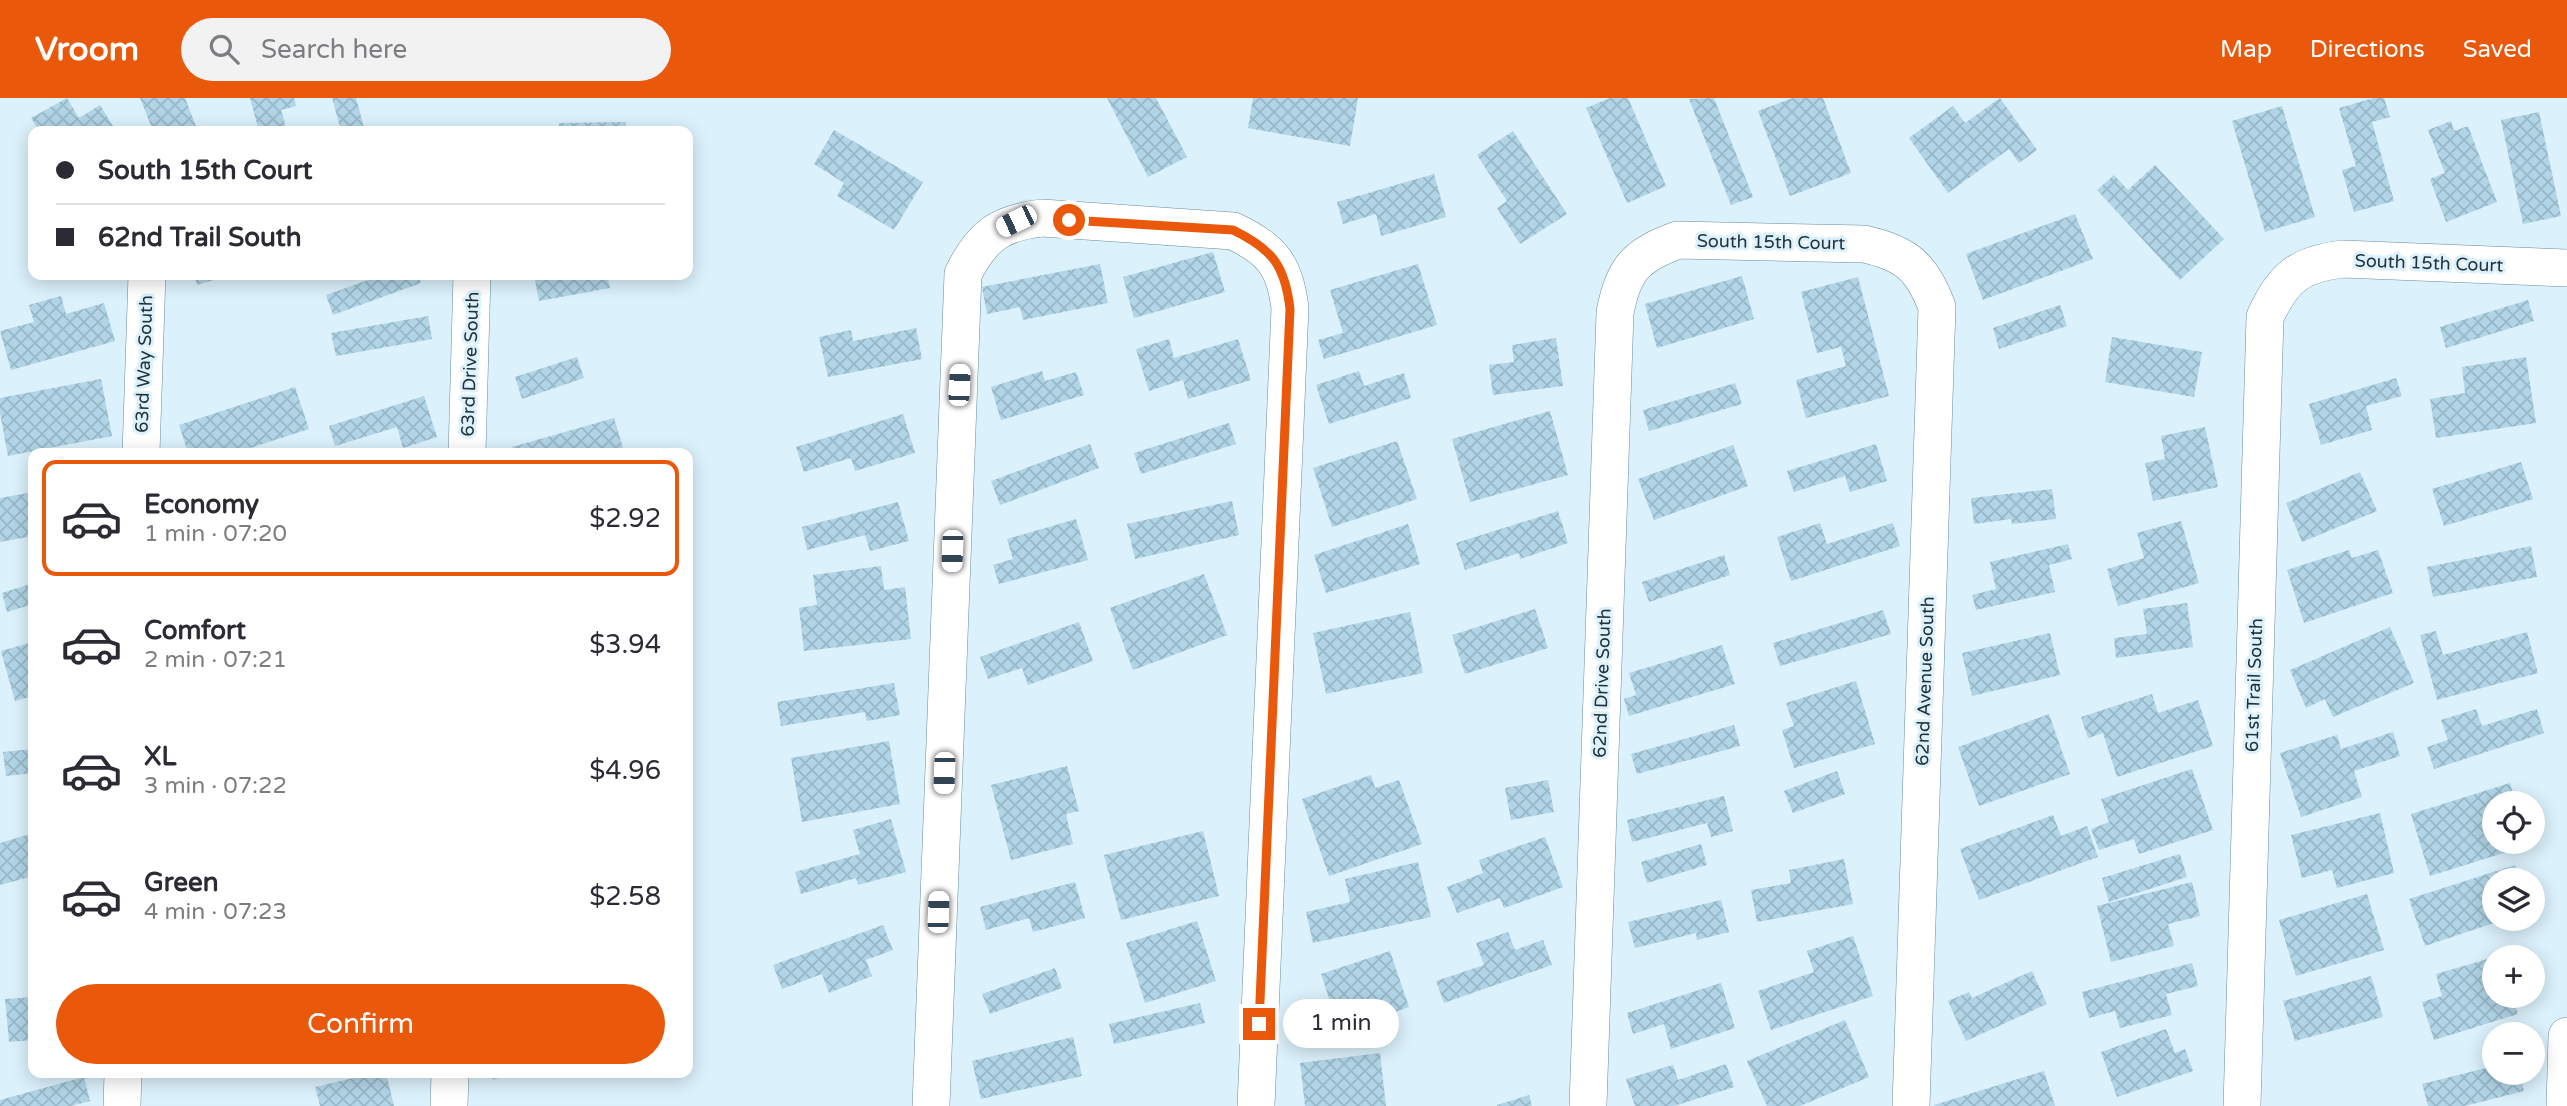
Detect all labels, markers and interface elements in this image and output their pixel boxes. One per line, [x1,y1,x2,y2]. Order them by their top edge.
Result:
search box [181,18,671,81]
text: Vroom [35,30,139,69]
icon: search [205,30,243,68]
text: Search here [261,34,407,65]
text: Map [2220,35,2272,64]
text: Directions [2310,35,2425,64]
text: Saved [2463,35,2532,64]
text: South 15th Court [98,155,313,186]
car [993,202,1040,240]
route start [1053,204,1085,236]
text: 62nd Trail South [98,222,302,253]
street label: South 15th Court [1697,230,1846,254]
street label: South 15th Court [2354,249,2504,277]
street label: 63rd Drive South [456,291,484,437]
street label: 63rd Way South [131,295,157,433]
car [948,363,971,407]
icon: car [60,487,123,550]
text: Economy [144,489,259,520]
text: $2.92 [589,503,661,534]
text: 1 min · 07:20 [144,520,287,548]
car [941,530,964,572]
street label: 62nd Avenue South [1911,596,1939,766]
street label: 62nd Drive South [1588,608,1616,758]
icon: car [60,613,123,676]
text: Comfort [144,615,246,646]
street label: 61st Trail South [2241,618,2267,752]
text: $3.94 [589,629,661,660]
text: 2 min · 07:21 [144,646,287,674]
icon: car [60,739,123,802]
text: XL [144,741,176,772]
car [933,752,956,794]
text: $4.96 [589,755,661,786]
text: 3 min · 07:22 [144,772,287,800]
map controls [2482,791,2545,1085]
button: locate [2482,791,2545,854]
icon: car [60,865,123,928]
text: Green [144,867,219,898]
button: layers [2482,868,2545,931]
text: $2.58 [589,881,661,912]
car [927,891,950,933]
text: 4 min · 07:23 [144,898,287,926]
button: + [2482,945,2545,1008]
button: Confirm [56,984,665,1064]
callout: 1 min [1284,1000,1399,1048]
route end [1243,1008,1275,1040]
text: 1 min [1310,1009,1372,1037]
button: − [2482,1022,2545,1085]

